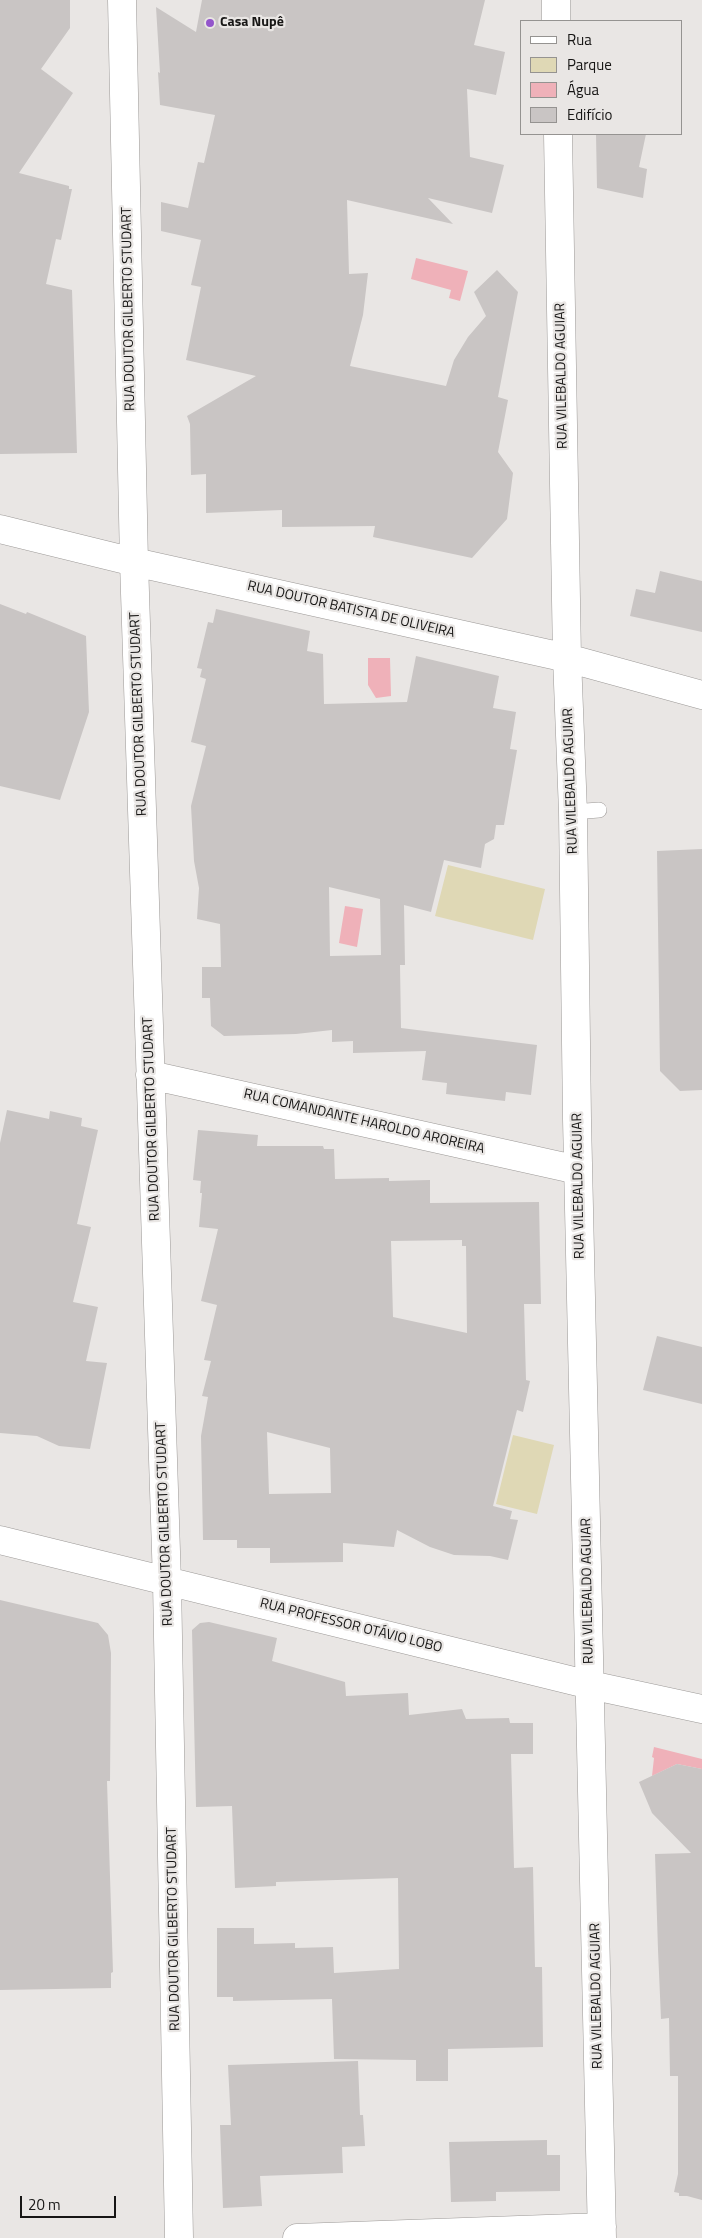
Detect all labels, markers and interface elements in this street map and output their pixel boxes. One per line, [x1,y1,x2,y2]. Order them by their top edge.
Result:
place label: Casa Nupê [220,15,284,31]
marker: Casa Nupê [204,17,216,29]
legend [520,20,682,135]
text: Rua [567,28,592,51]
text: Parque [567,53,612,76]
text: Água [567,78,599,101]
text: Edifício [567,103,612,126]
street label: RUA DOUTOR GILBERTO STUDART [119,207,139,411]
street label: RUA VILEBALDO AGUIAR [552,303,572,449]
street label: RUA DOUTOR BATISTA DE OLIVEIRA [246,578,456,642]
street label: RUA DOUTOR GILBERTO STUDART [127,612,151,816]
street label: RUA VILEBALDO AGUIAR [560,708,582,854]
street label: RUA DOUTOR GILBERTO STUDART [140,1017,164,1221]
street label: RUA COMANDANTE HAROLDO AROREIRA [242,1086,486,1158]
street label: RUA VILEBALDO AGUIAR [569,1113,589,1259]
street label: RUA DOUTOR GILBERTO STUDART [153,1422,177,1626]
street label: RUA VILEBALDO AGUIAR [578,1518,598,1664]
street label: RUA PROFESSOR OTÁVIO LOBO [258,1595,444,1657]
street label: RUA DOUTOR GILBERTO STUDART [164,1827,184,2031]
street label: RUA VILEBALDO AGUIAR [587,1923,607,2069]
scale bar [22,2186,119,2218]
text: 20 m [28,2193,61,2216]

